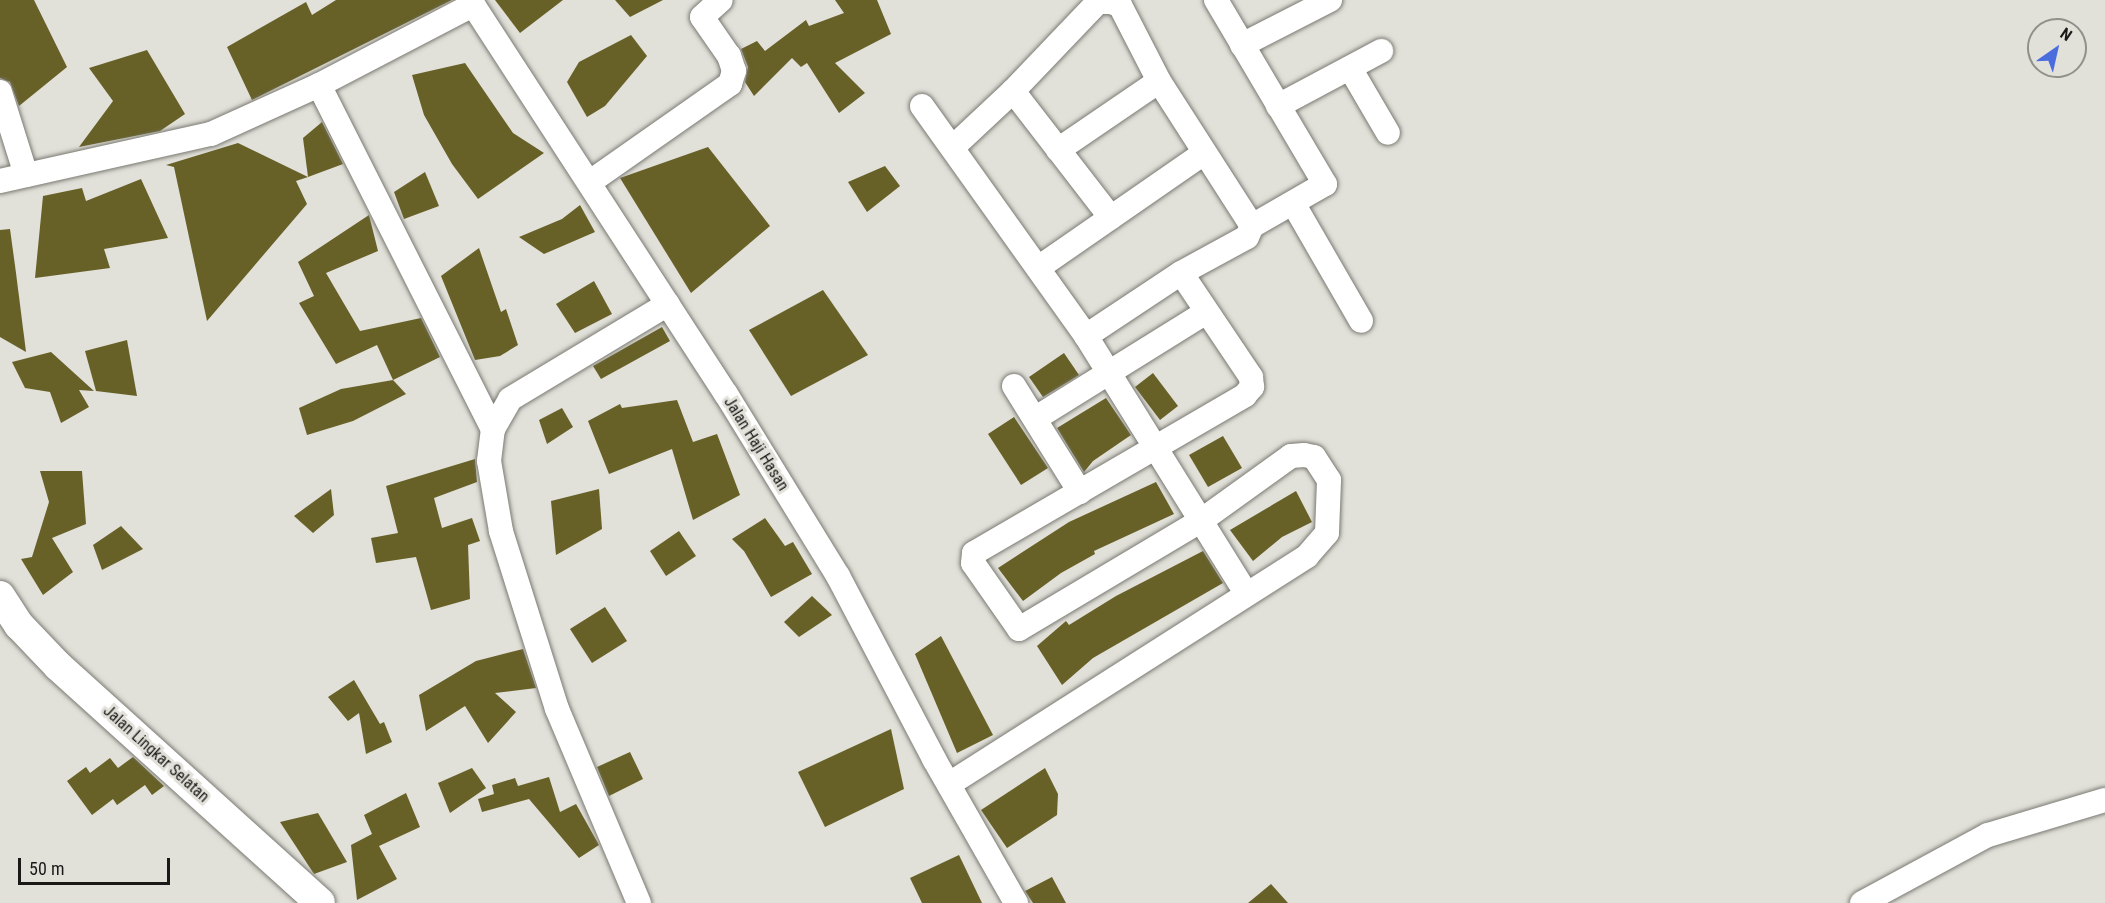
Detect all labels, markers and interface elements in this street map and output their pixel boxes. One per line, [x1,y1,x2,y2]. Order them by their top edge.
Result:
north arrow [2027,18,2087,78]
text: N [2057,24,2076,45]
street label: Jalan Haji Hasan [720,394,792,494]
street label: Jalan Lingkar Selatan [99,701,213,807]
scale bar [21,846,172,884]
text: 50 m [29,858,64,879]

